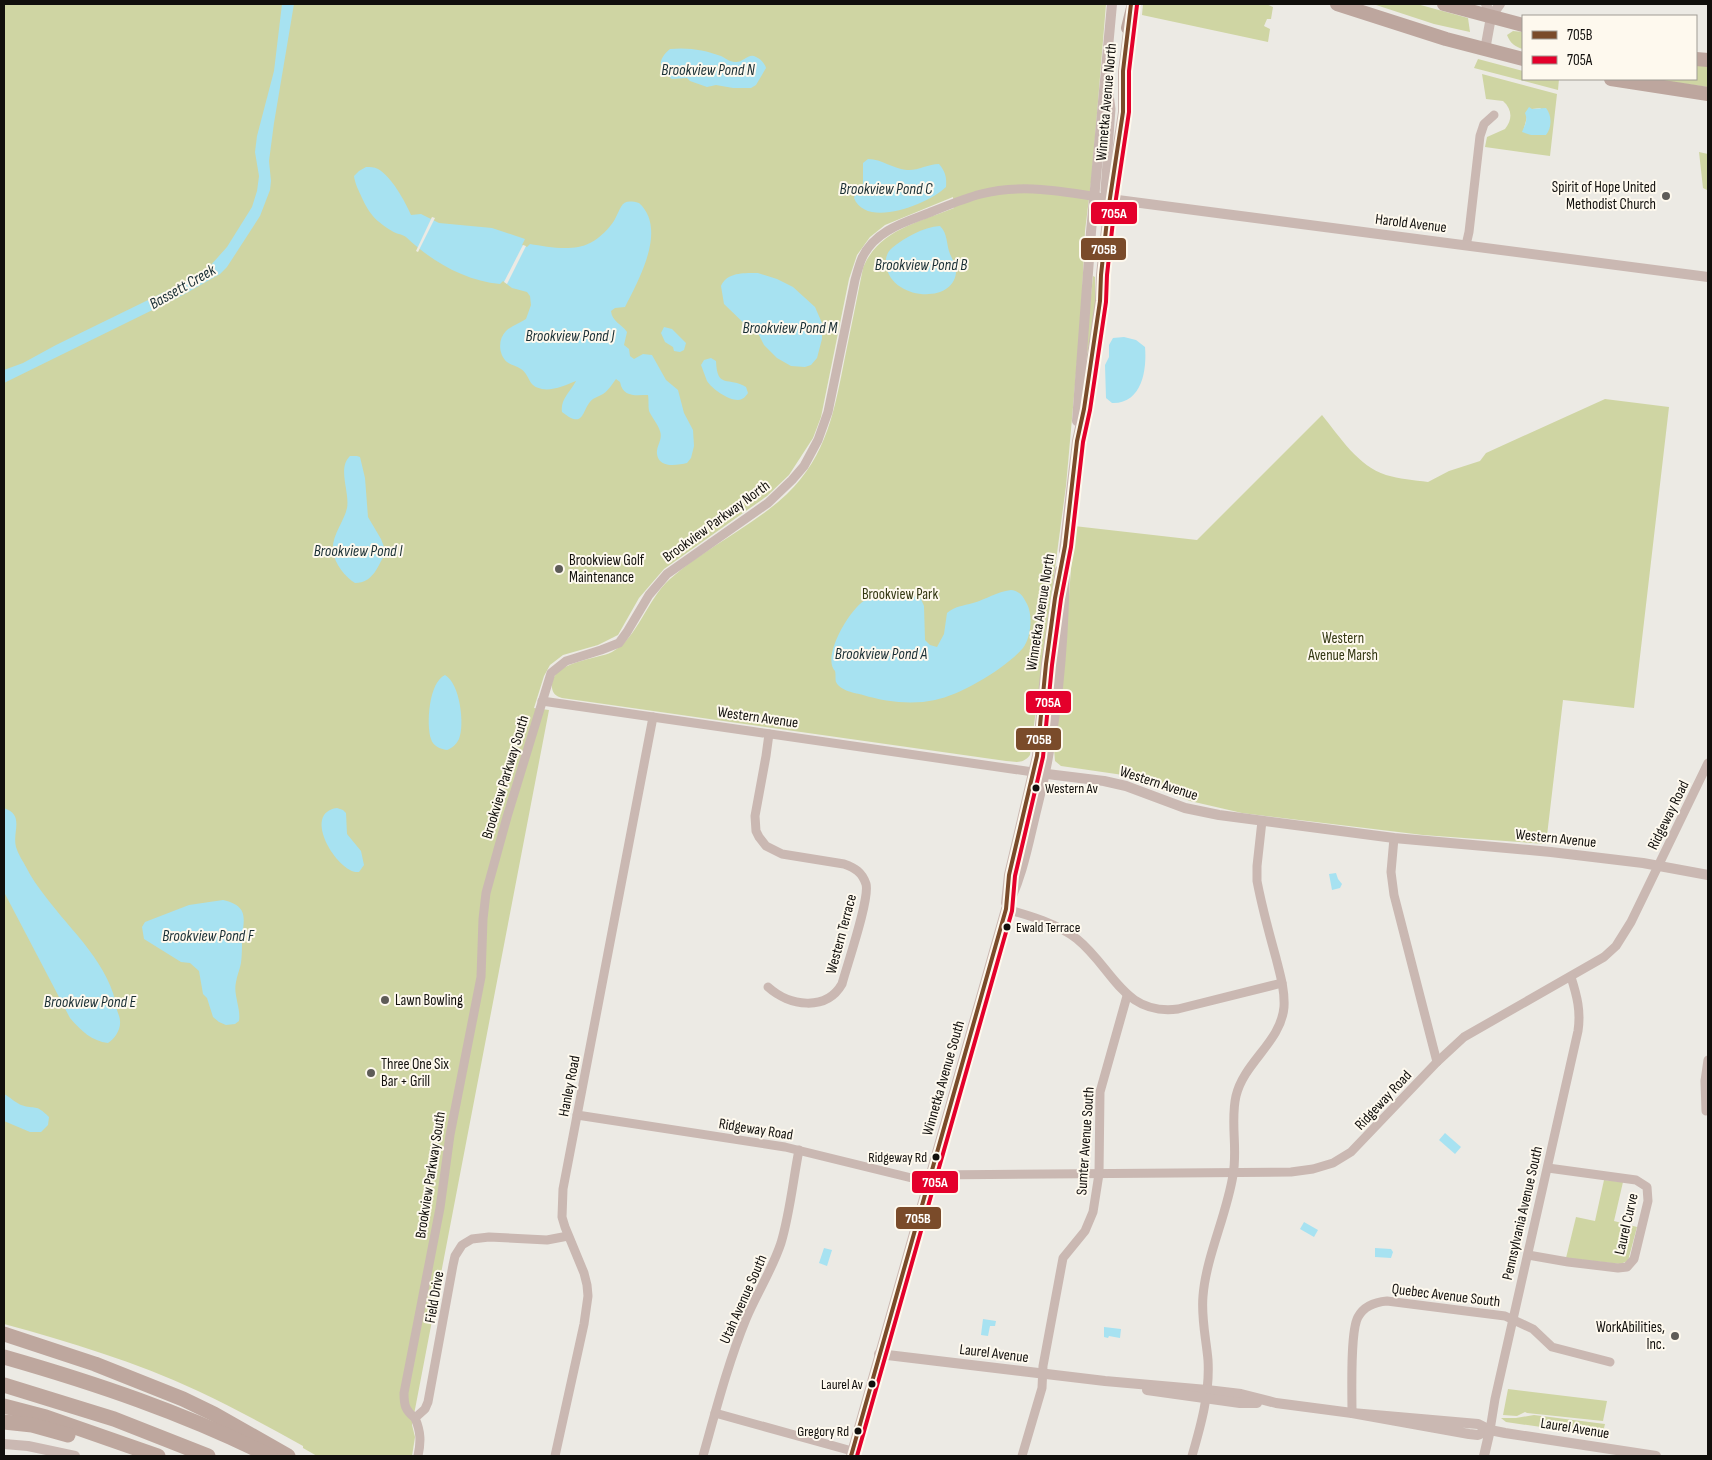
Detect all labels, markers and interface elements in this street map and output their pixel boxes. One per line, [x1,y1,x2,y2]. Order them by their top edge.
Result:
legend [1522,15,1697,80]
text: 705B [1567,26,1593,45]
street label: Winnetka Avenue North [1092,42,1121,162]
text: 705A [1567,51,1593,70]
water label: Brookview Pond N [661,61,756,80]
place label: Spirit of Hope United Methodist Church [1552,178,1656,214]
water label: Brookview Pond C [839,180,933,199]
marker: Spirit of Hope United Methodist Church [1660,190,1672,202]
line badge: 705A [1090,201,1138,225]
text: 705A [1101,205,1127,222]
street label: Harold Avenue [1374,210,1448,237]
line badge: 705B [1080,237,1127,261]
text: 705B [1091,241,1117,258]
water label: Brookview Pond B [875,256,967,275]
water label: Bassett Creek [146,260,220,314]
water label: Brookview Pond M [743,319,838,338]
water label: Brookview Pond J [526,327,615,346]
street label: Brookview Parkway North [659,476,774,567]
water label: Brookview Pond I [314,542,403,561]
place label: Brookview Golf Maintenance [569,551,645,587]
street label: Winnetka Avenue North [1022,552,1059,672]
marker: Brookview Golf Maintenance [553,563,565,575]
park label: Brookview Park [862,585,938,604]
park label: Western Avenue Marsh [1307,629,1378,665]
water label: Brookview Pond A [835,645,927,664]
line badge: 705A [1025,690,1072,714]
text: 705A [1035,694,1061,711]
street label: Western Avenue [716,702,799,733]
street label: Brookview Parkway South [478,713,533,841]
line badge: 705B [1015,727,1062,751]
text: 705B [1026,731,1052,748]
street label: Western Avenue [1117,762,1200,805]
street label: Ridgeway Road [1643,777,1693,853]
place label: Western Av [1045,780,1098,797]
marker: Western Av [1031,783,1041,793]
street label: Western Avenue [1515,825,1597,852]
street label: Western Terrace [822,892,861,976]
place label: Ewald Terrace [1016,919,1080,936]
marker: Ewald Terrace [1002,922,1012,932]
water label: Brookview Pond F [162,927,255,946]
place label: Lawn Bowling [395,991,463,1010]
water label: Brookview Pond E [44,993,137,1012]
marker: Lawn Bowling [379,994,391,1006]
street label: Winnetka Avenue South [918,1018,969,1138]
street label: Hanley Road [554,1054,585,1118]
place label: Three One Six Bar + Grill [381,1055,449,1091]
street label: Ridgeway Road [1351,1066,1416,1134]
marker: Three One Six Bar + Grill [365,1067,377,1079]
street label: Sumter Avenue South [1072,1086,1099,1196]
street label: Brookview Parkway South [411,1110,450,1240]
street label: Ridgeway Road [717,1114,794,1145]
street label: Pennsylvania Avenue South [1498,1144,1547,1282]
place label: Ridgeway Rd [868,1149,927,1166]
marker: Ridgeway Rd [931,1152,941,1162]
line badge: 705A [911,1170,959,1194]
text: 705A [922,1174,948,1191]
street label: Laurel Curve [1610,1192,1643,1257]
line badge: 705B [895,1206,942,1230]
text: 705B [905,1210,931,1227]
street label: Utah Avenue South [715,1252,772,1347]
street label: Field Drive [421,1270,448,1325]
street label: Quebec Avenue South [1391,1279,1501,1312]
place label: WorkAbilities, Inc. [1596,1318,1665,1354]
marker: WorkAbilities, Inc. [1669,1330,1681,1342]
street label: Laurel Avenue [958,1340,1030,1367]
place label: Laurel Av [821,1376,864,1393]
marker: Laurel Av [867,1379,877,1389]
street label: Laurel Avenue [1539,1414,1611,1443]
place label: Gregory Rd [797,1423,849,1440]
marker: Gregory Rd [853,1426,863,1436]

